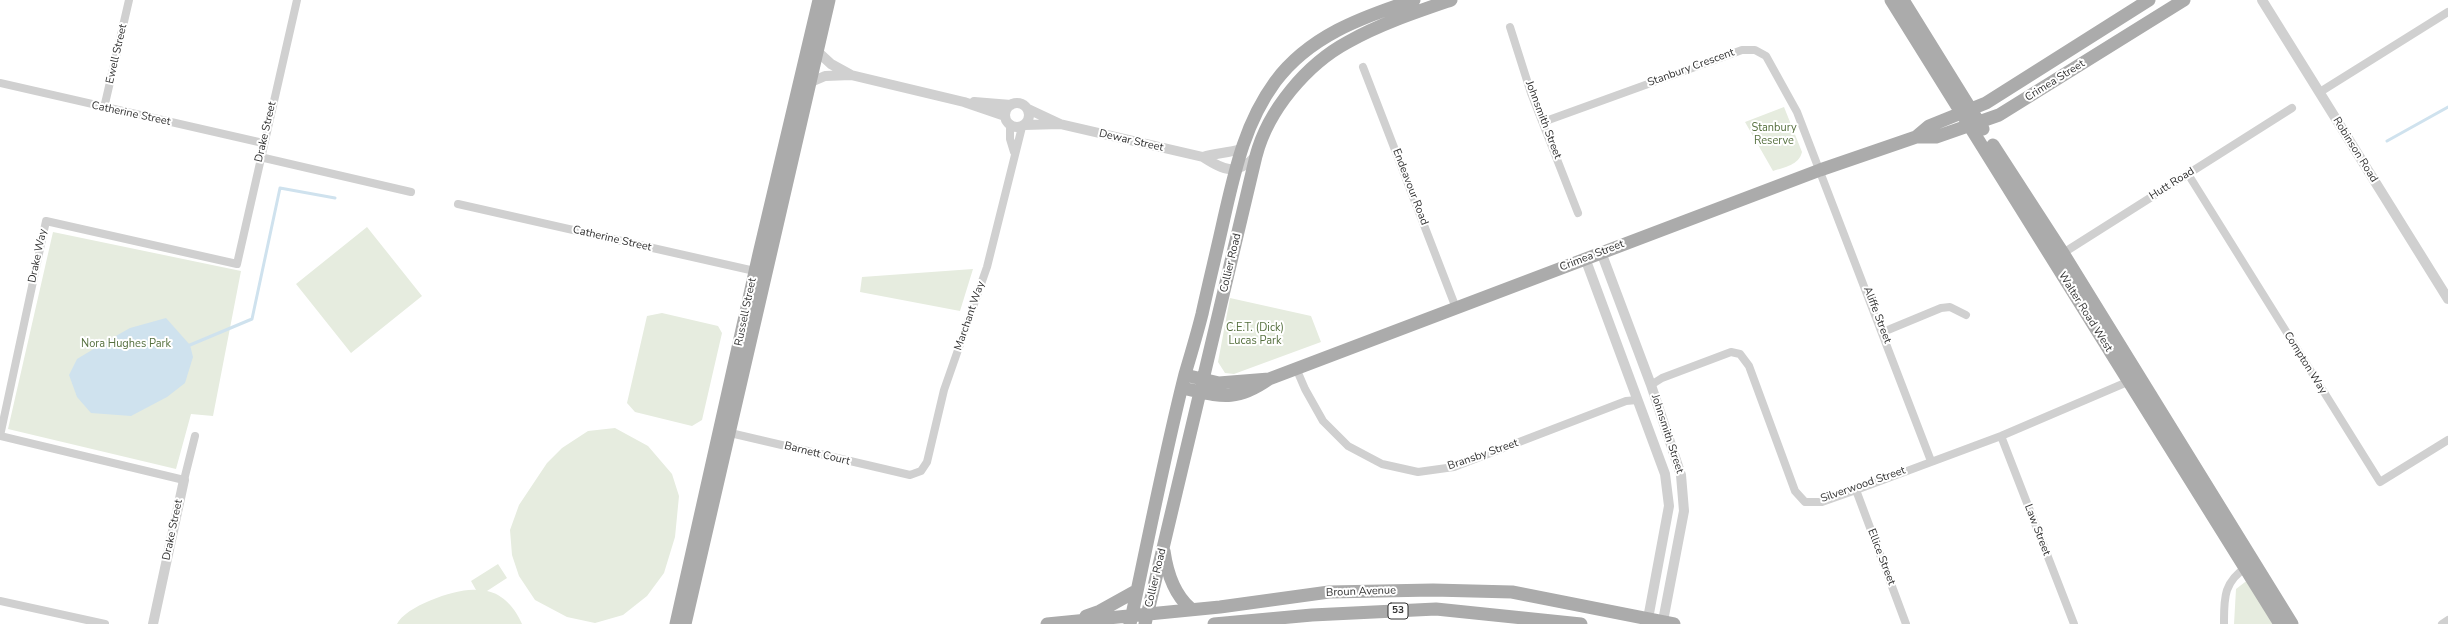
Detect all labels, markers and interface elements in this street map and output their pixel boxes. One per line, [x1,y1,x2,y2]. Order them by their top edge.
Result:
street label: Ewell Street [104,23,130,85]
street label: Stanbury Crescent [1646,46,1736,90]
street label: Crimea Street [2023,57,2087,105]
street label: Johnsmith Street [1522,79,1564,161]
street label: Catherine Street [90,99,172,129]
street label: Drake Street [253,100,279,164]
street label: Robinson Road [2330,115,2380,185]
park label: Stanbury Reserve [1751,121,1797,147]
street label: Dewar Street [1098,127,1164,155]
street label: Endeavour Road [1389,147,1431,227]
street label: Hutt Road [2147,165,2197,203]
street label: Catherine Street [571,224,653,254]
street label: Drake Way [26,228,50,284]
street label: Collier Road [1218,232,1244,294]
street label: Crimea Street [1558,238,1626,274]
street label: Walter Road West [2055,270,2115,354]
street label: Russell Street [732,277,760,347]
street label: Marchant Way [952,280,988,352]
street label: Aliffe Street [1860,285,1894,345]
park label: C.E.T. (Dick) Lucas Park [1226,321,1284,347]
street label: Compton Way [2281,329,2329,397]
park label: Nora Hughes Park [81,337,171,351]
street label: Johnsmith Street [1648,393,1686,475]
street label: Bransby Street [1446,437,1520,473]
street label: Barnett Court [783,439,851,469]
street label: Silverwood Street [1819,464,1907,506]
street label: Drake Street [160,498,186,562]
street label: Law Street [2021,503,2053,557]
street label: Ellice Street [1864,527,1898,587]
street label: Collier Road [1143,547,1169,609]
street label: Broun Avenue [1326,584,1396,600]
road number: 53 [1388,603,1408,619]

